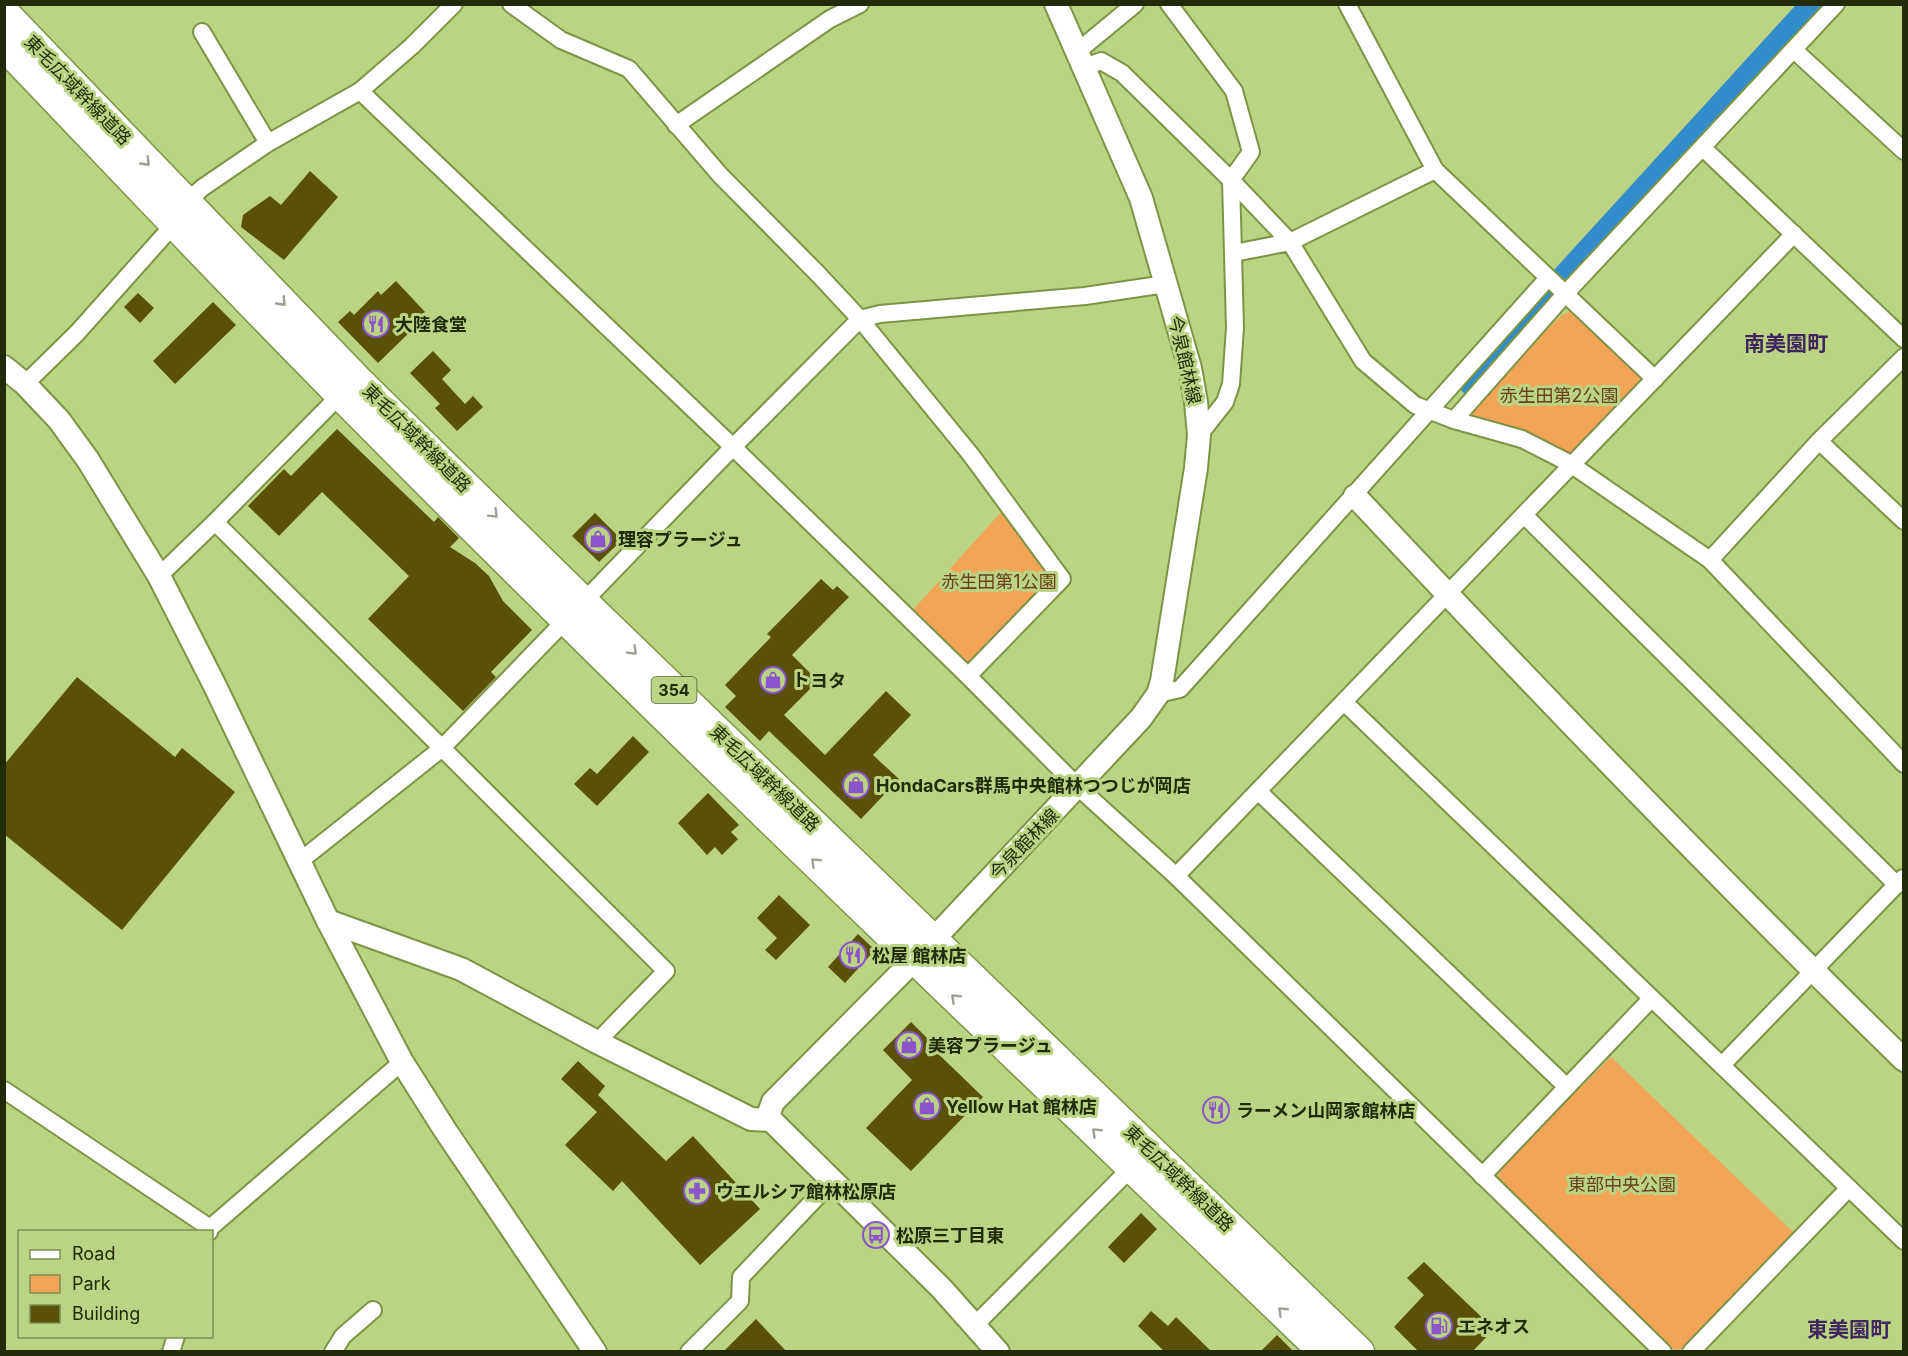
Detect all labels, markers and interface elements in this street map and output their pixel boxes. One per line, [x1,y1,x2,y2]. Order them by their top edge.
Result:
street label: 東毛広域幹線道路 [20,31,136,149]
one-way arrow [139,154,150,165]
one-way arrow [275,295,286,306]
restaurant icon: 大陸食堂 [361,309,391,339]
place label: 大陸食堂 [395,314,467,335]
street label: 今泉館林線 [1165,314,1205,406]
district label: 南美園町 [1744,331,1828,356]
street label: 東毛広域幹線道路 [359,380,475,496]
park label: 赤生田第2公園 [1500,385,1618,406]
one-way arrow [486,507,497,518]
shop icon: 理容プラージュ [583,524,613,554]
place label: 理容プラージュ [618,529,742,550]
park label: 赤生田第1公園 [941,571,1057,592]
one-way arrow [626,644,637,655]
shop icon: トヨタ [758,665,788,695]
place label: トヨタ [792,670,846,691]
road number: 354 [652,677,696,703]
street label: 東毛広域幹線道路 [706,720,824,836]
shop icon: HondaCars群馬中央館林つつじが岡店 [841,770,871,800]
place label: HondaCars群馬中央館林つつじが岡店 [876,775,1191,796]
street label: 今泉館林線 [985,804,1063,884]
one-way arrow [812,858,823,869]
restaurant icon: 松屋 館林店 [838,940,868,970]
place label: 松屋 館林店 [872,945,966,966]
one-way arrow [952,994,963,1005]
shop icon: 美容プラージュ [894,1030,924,1060]
place label: 美容プラージュ [928,1035,1052,1056]
shop icon: Yellow Hat 館林店 [912,1091,942,1121]
restaurant icon: ラーメン山岡家館林店 [1201,1095,1231,1125]
place label: Yellow Hat 館林店 [946,1096,1097,1117]
place label: ラーメン山岡家館林店 [1236,1100,1415,1121]
street label: 東毛広域幹線道路 [1120,1120,1238,1236]
one-way arrow [1093,1129,1104,1140]
park label: 東部中央公園 [1568,1174,1676,1195]
pharmacy icon: ウエルシア館林松原店 [682,1176,712,1206]
place label: ウエルシア館林松原店 [716,1181,896,1202]
bus stop icon: 松原三丁目東 [861,1220,891,1250]
place label: 松原三丁目東 [896,1225,1004,1246]
legend [18,1230,213,1338]
text: Road [72,1243,115,1264]
text: Park [72,1273,111,1294]
text: Building [72,1303,140,1324]
one-way arrow [1279,1307,1289,1318]
fuel station icon: エネオス [1424,1311,1454,1341]
place label: エネオス [1458,1316,1530,1337]
district label: 東美園町 [1807,1317,1891,1342]

